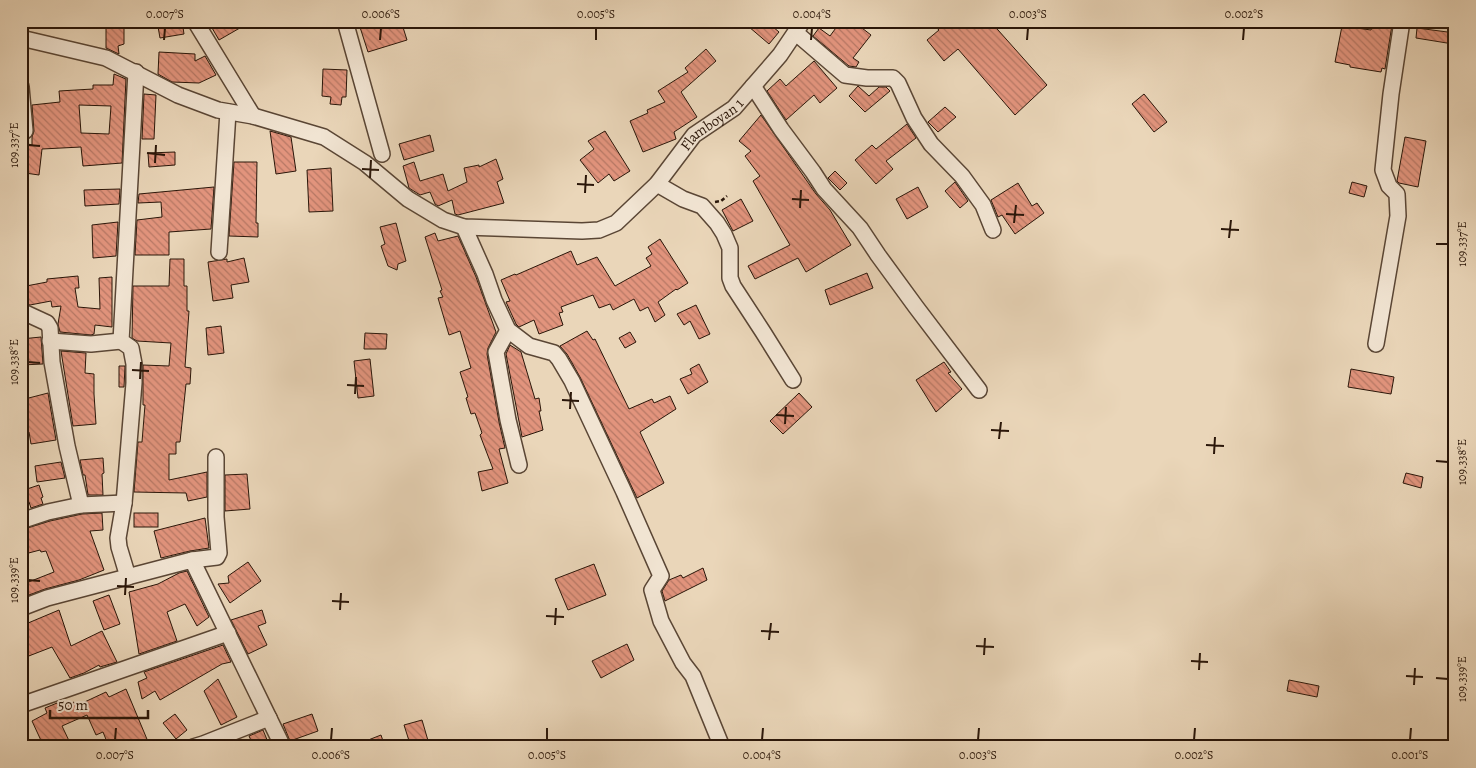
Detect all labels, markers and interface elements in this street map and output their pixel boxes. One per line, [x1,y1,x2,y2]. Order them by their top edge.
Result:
text: 0.007°S [146,6,184,22]
text: 0.006°S [362,6,400,22]
text: 0.005°S [577,6,615,22]
text: 0.004°S [793,6,831,22]
text: 0.003°S [1009,6,1047,22]
text: 0.002°S [1225,6,1263,22]
street label: Flamboyan 1 [676,94,748,155]
text: 109.337°E [6,122,22,168]
text: 109.337°E [1454,221,1470,267]
text: 109.338°E [6,339,22,385]
text: 109.338°E [1454,439,1470,485]
text: 109.339°E [6,557,22,603]
text: 109.339°E [1454,656,1470,702]
scale bar [50,688,148,720]
text: 50 m [58,695,88,715]
text: 0.007°S [96,747,134,763]
text: 0.006°S [312,747,350,763]
text: 0.005°S [528,747,566,763]
text: 0.004°S [743,747,781,763]
text: 0.003°S [959,747,997,763]
text: 0.002°S [1175,747,1213,763]
text: 0.001°S [1392,747,1428,763]

